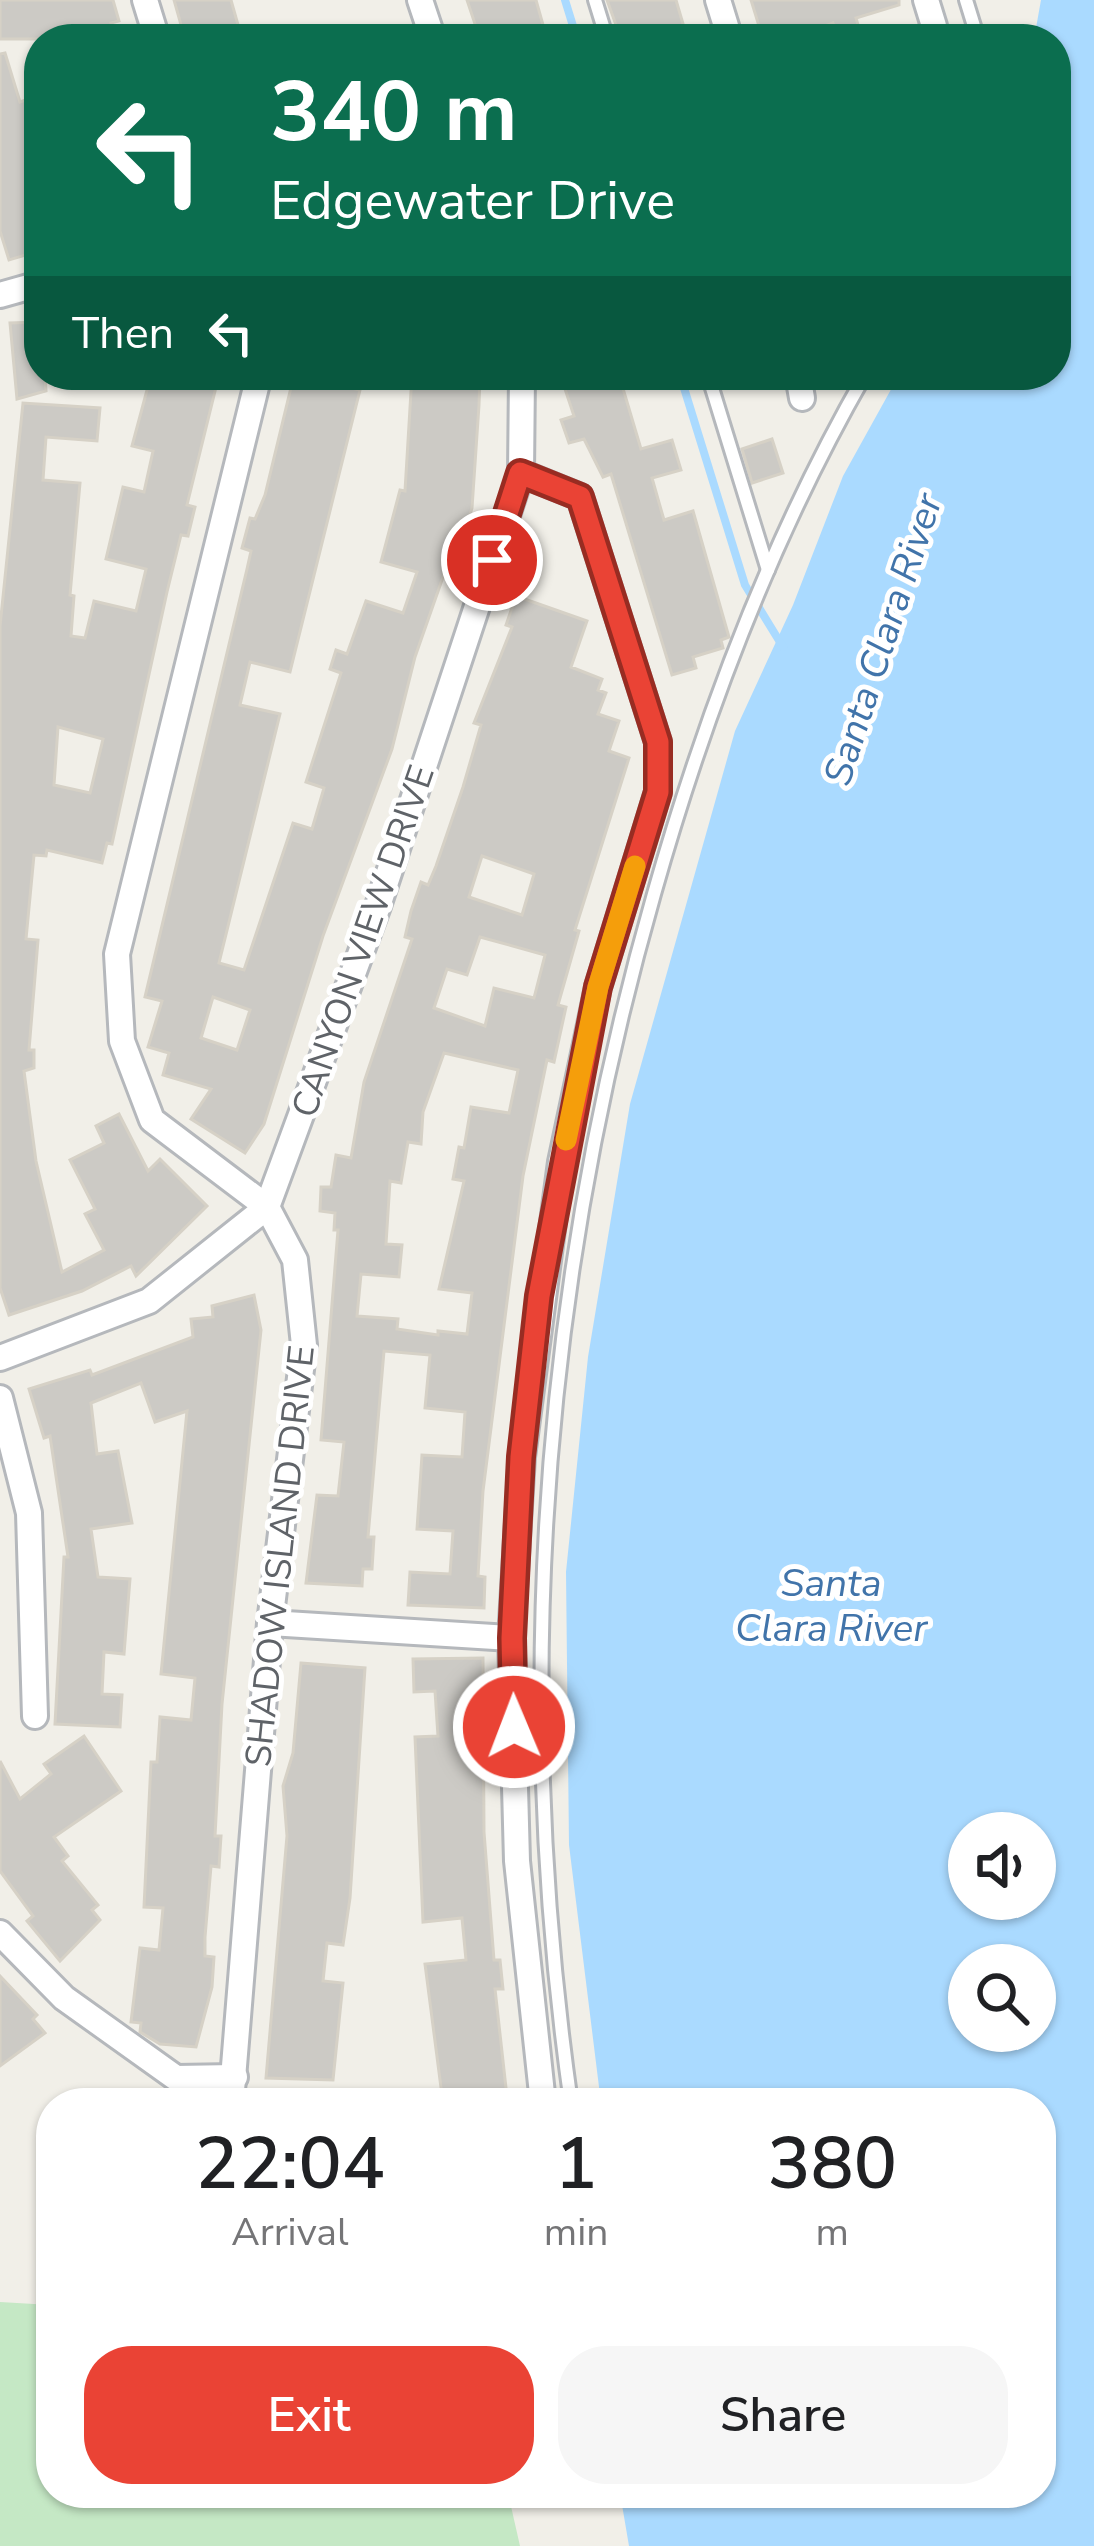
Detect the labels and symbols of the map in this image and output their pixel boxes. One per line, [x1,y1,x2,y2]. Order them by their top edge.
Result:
water label: Santa Clara River [811,486,956,792]
pin [441,509,543,611]
street label: CANYON VIEW DRIVE [280,759,447,1124]
street label: SHADOW ISLAND DRIVE [234,1343,327,1769]
water label: Santa Clara River [735,1557,928,1655]
position arrow [451,1664,577,1790]

